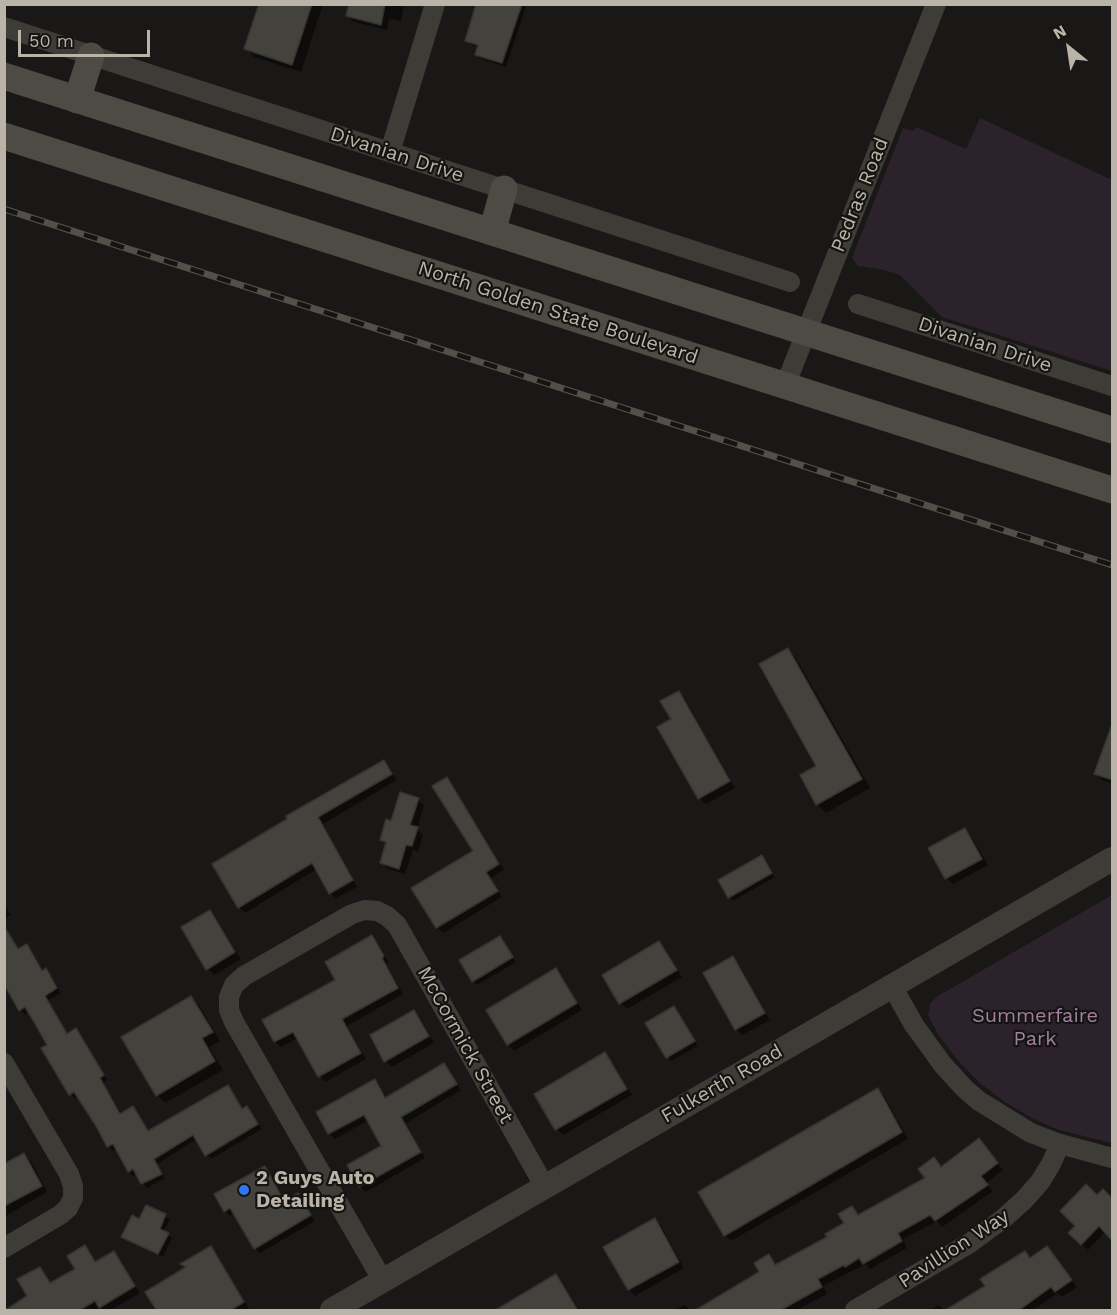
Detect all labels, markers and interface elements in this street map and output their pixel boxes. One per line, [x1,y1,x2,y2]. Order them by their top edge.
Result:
scale bar [21,18,153,56]
north arrow [1039,18,1099,78]
text: N [1050,21,1070,43]
text: 50 m [29,30,74,51]
street label: Divanian Drive [327,122,467,188]
street label: Pedras Road [826,134,894,256]
street label: North Golden State Boulevard [415,256,701,370]
street label: Divanian Drive [915,312,1055,378]
street label: McCormick Street [412,962,518,1128]
park label: Summerfaire Park [972,1004,1098,1051]
street label: Fulkerth Road [657,1040,787,1128]
place label: 2 Guys Auto Detailing [256,1166,374,1213]
marker: 2 Guys Auto Detailing [237,1183,251,1197]
street label: Pavillion Way [894,1204,1014,1294]

